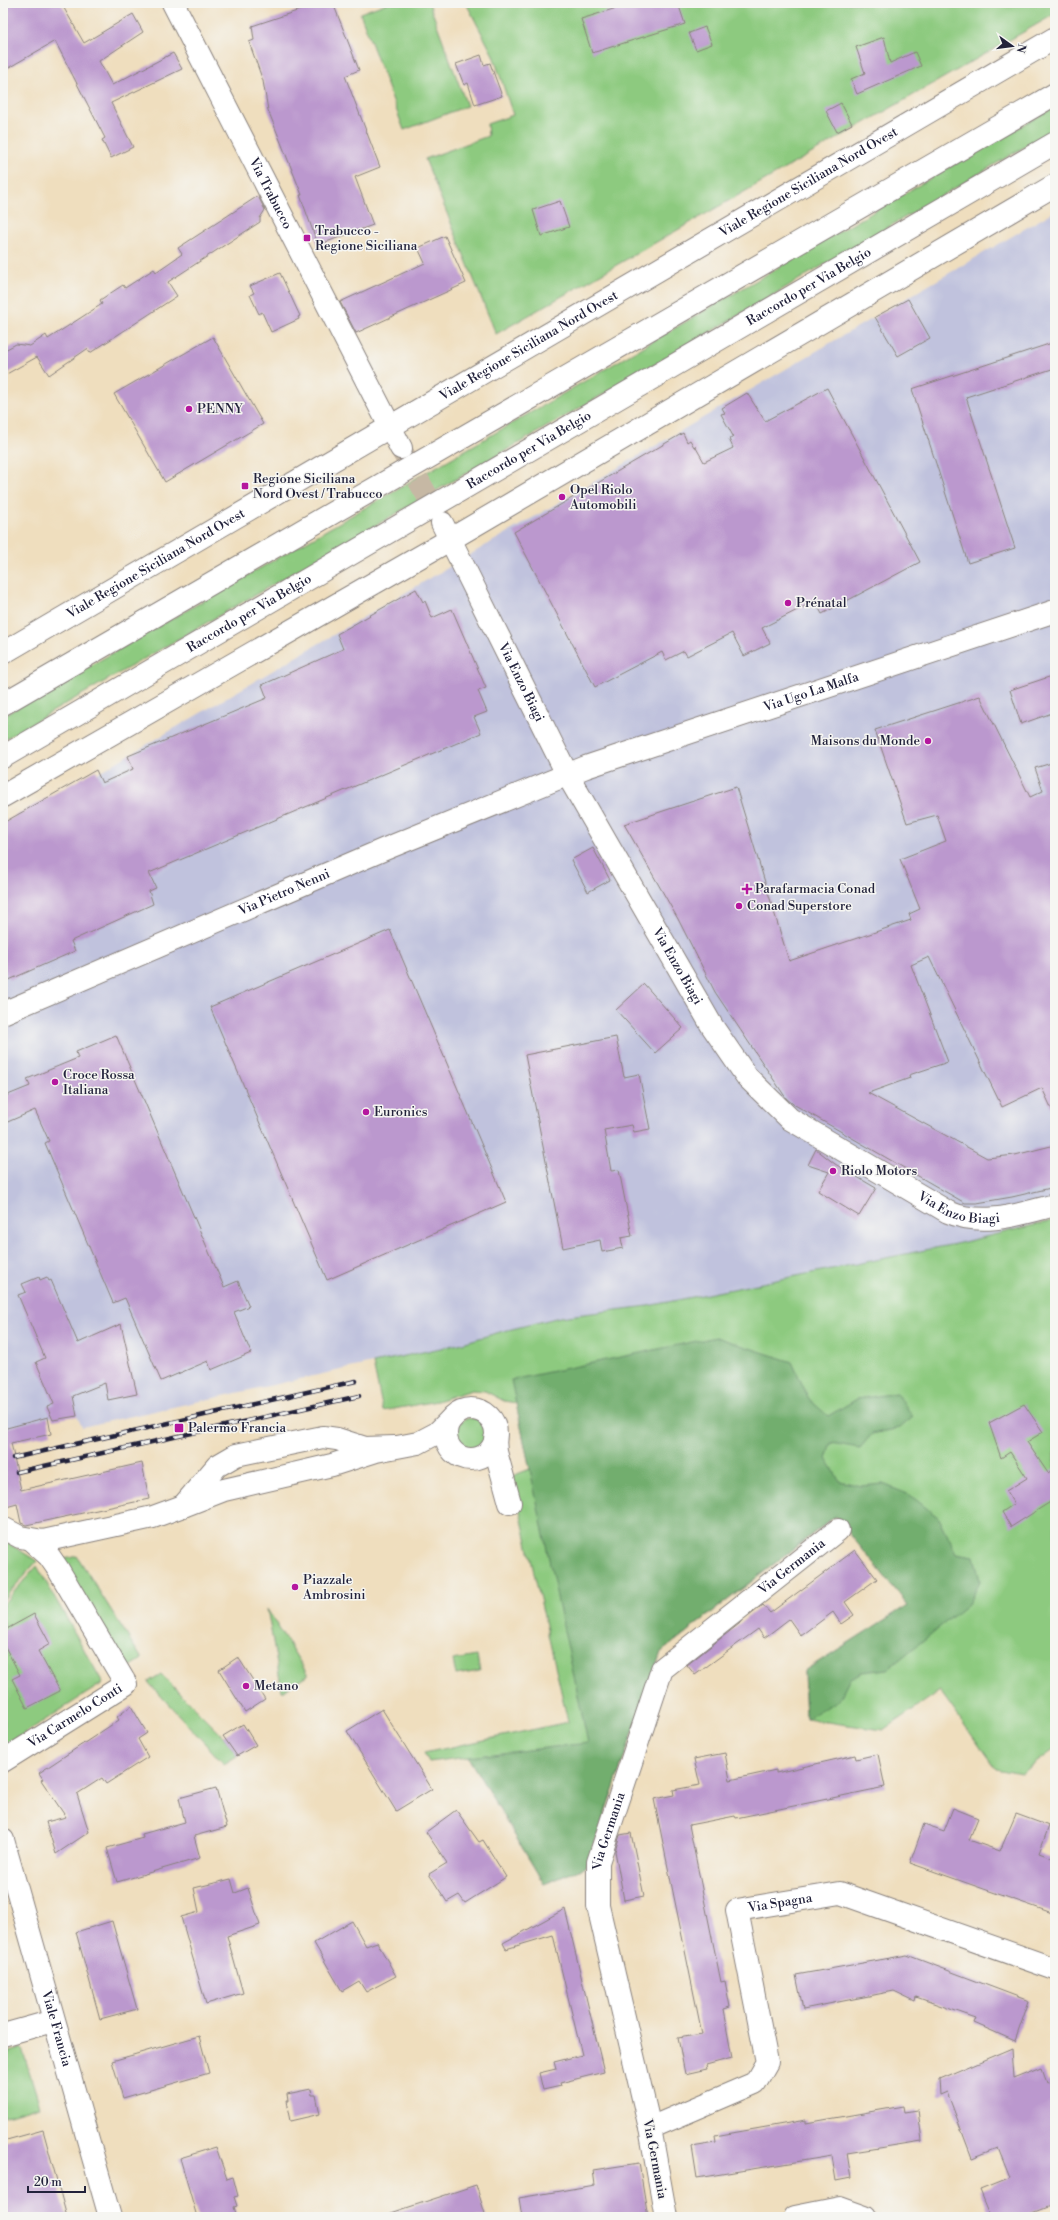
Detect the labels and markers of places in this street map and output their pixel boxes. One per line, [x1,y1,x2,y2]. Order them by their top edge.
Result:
place label: Trabucco - Regione Siciliana [315,223,418,254]
marker: Trabucco - Regione Siciliana [302,233,312,243]
place label: PENNY [197,401,244,417]
marker: PENNY [184,404,194,414]
place label: Regione Siciliana Nord Ovest / Trabucco [253,471,383,502]
marker: Regione Siciliana Nord Ovest / Trabucco [240,481,250,491]
place label: Opel Riolo Automobili [569,482,637,513]
marker: Opel Riolo Automobili [557,492,567,502]
place label: Prénatal [796,595,847,611]
marker: Prénatal [783,598,793,608]
place label: Maisons du Monde [811,733,920,749]
marker: Maisons du Monde [923,736,933,746]
place label: Parafarmacia Conad [755,881,876,897]
marker: Parafarmacia Conad [742,884,752,894]
place label: Conad Superstore [747,898,852,914]
marker: Conad Superstore [734,901,744,911]
place label: Croce Rossa Italiana [63,1067,135,1098]
marker: Croce Rossa Italiana [50,1077,60,1087]
place label: Euronics [374,1104,428,1120]
marker: Euronics [361,1107,371,1117]
place label: Riolo Motors [841,1163,917,1179]
marker: Riolo Motors [828,1166,838,1176]
place label: Palermo Francia [188,1420,287,1436]
marker: Palermo Francia [173,1422,185,1434]
place label: Piazzale Ambrosini [302,1572,366,1603]
marker: Piazzale Ambrosini [290,1582,300,1592]
place label: Metano [254,1678,299,1694]
marker: Metano [241,1681,251,1691]

